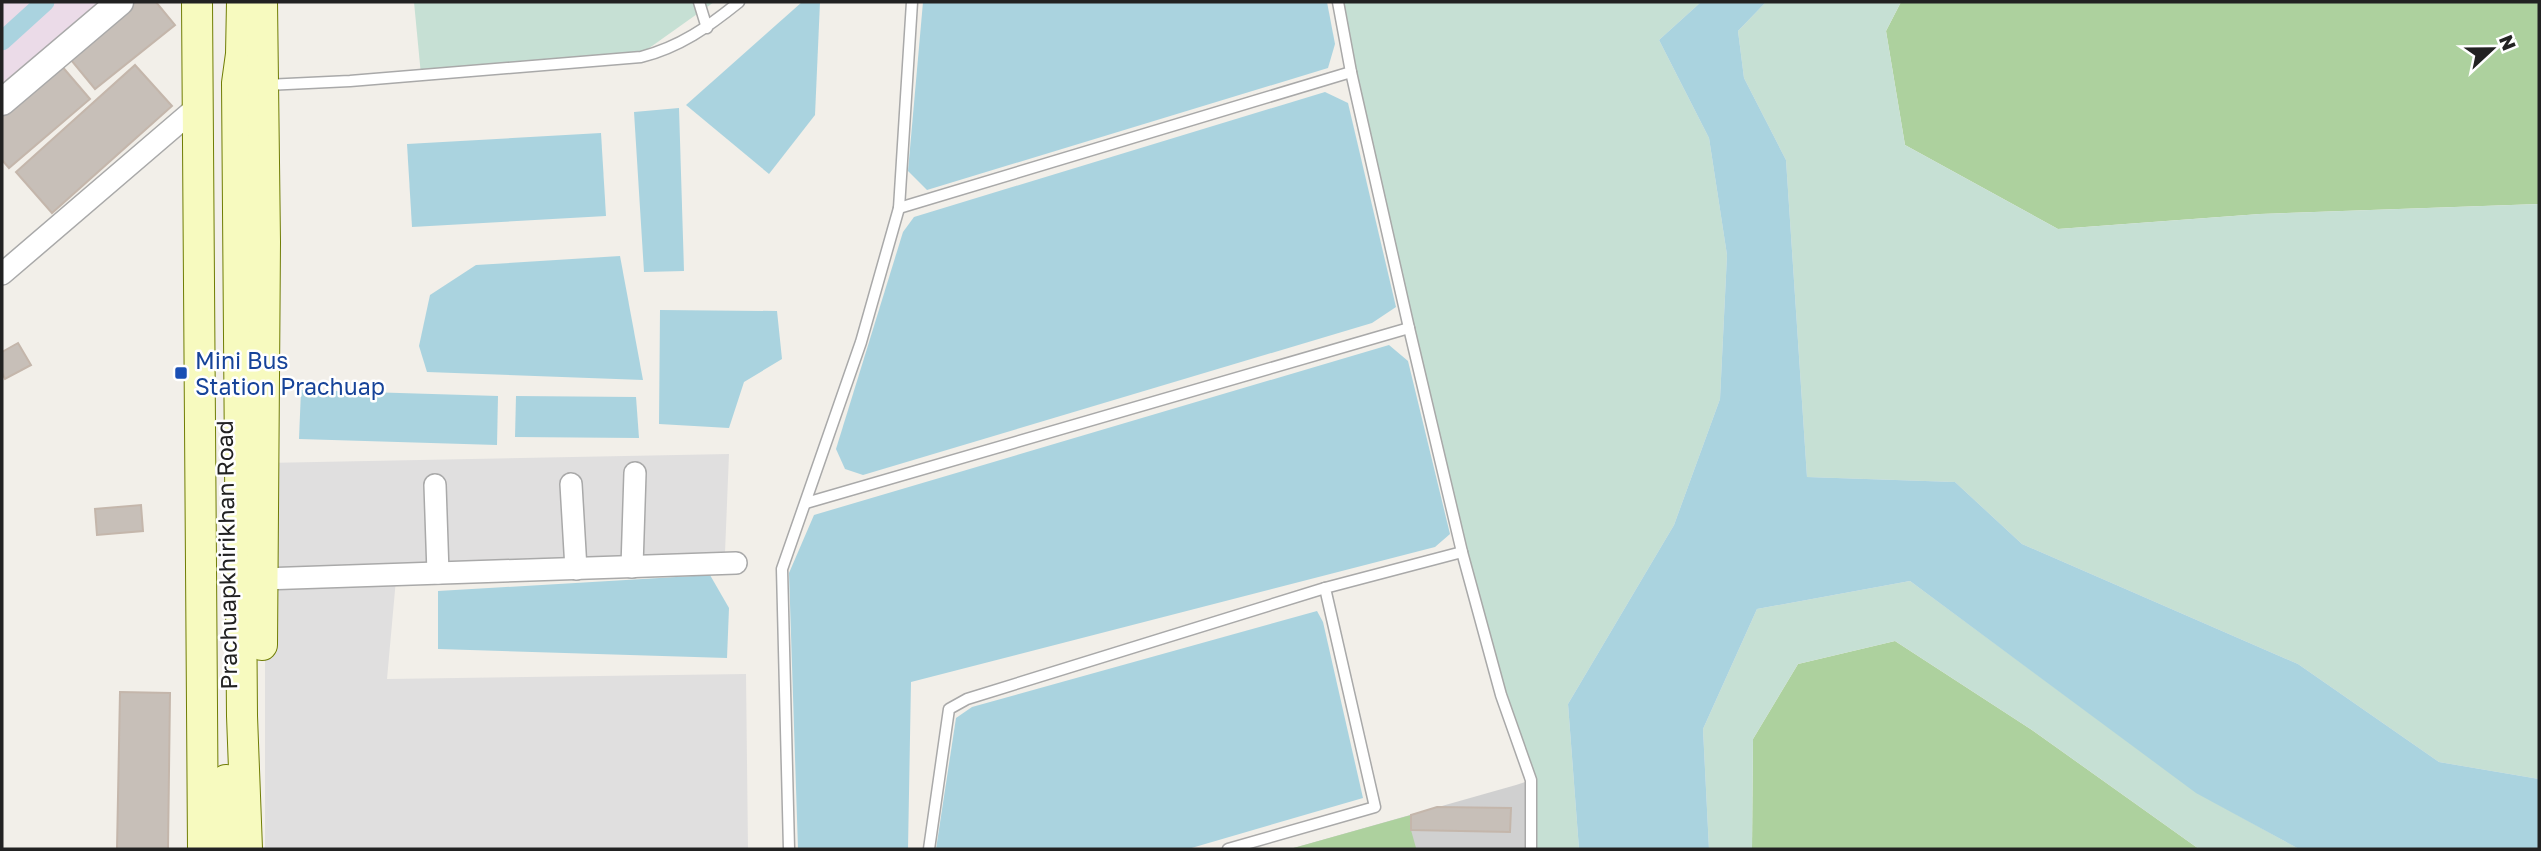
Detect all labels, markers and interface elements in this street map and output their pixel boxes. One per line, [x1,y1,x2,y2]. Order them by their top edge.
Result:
north arrow [2457,14,2527,84]
text: N [2495,31,2522,53]
place label: Mini Bus Station Prachuap [195,346,385,400]
marker: Mini Bus Station Prachuap [173,365,189,381]
street label: Prachuapkhirikhan Road [210,420,242,690]

